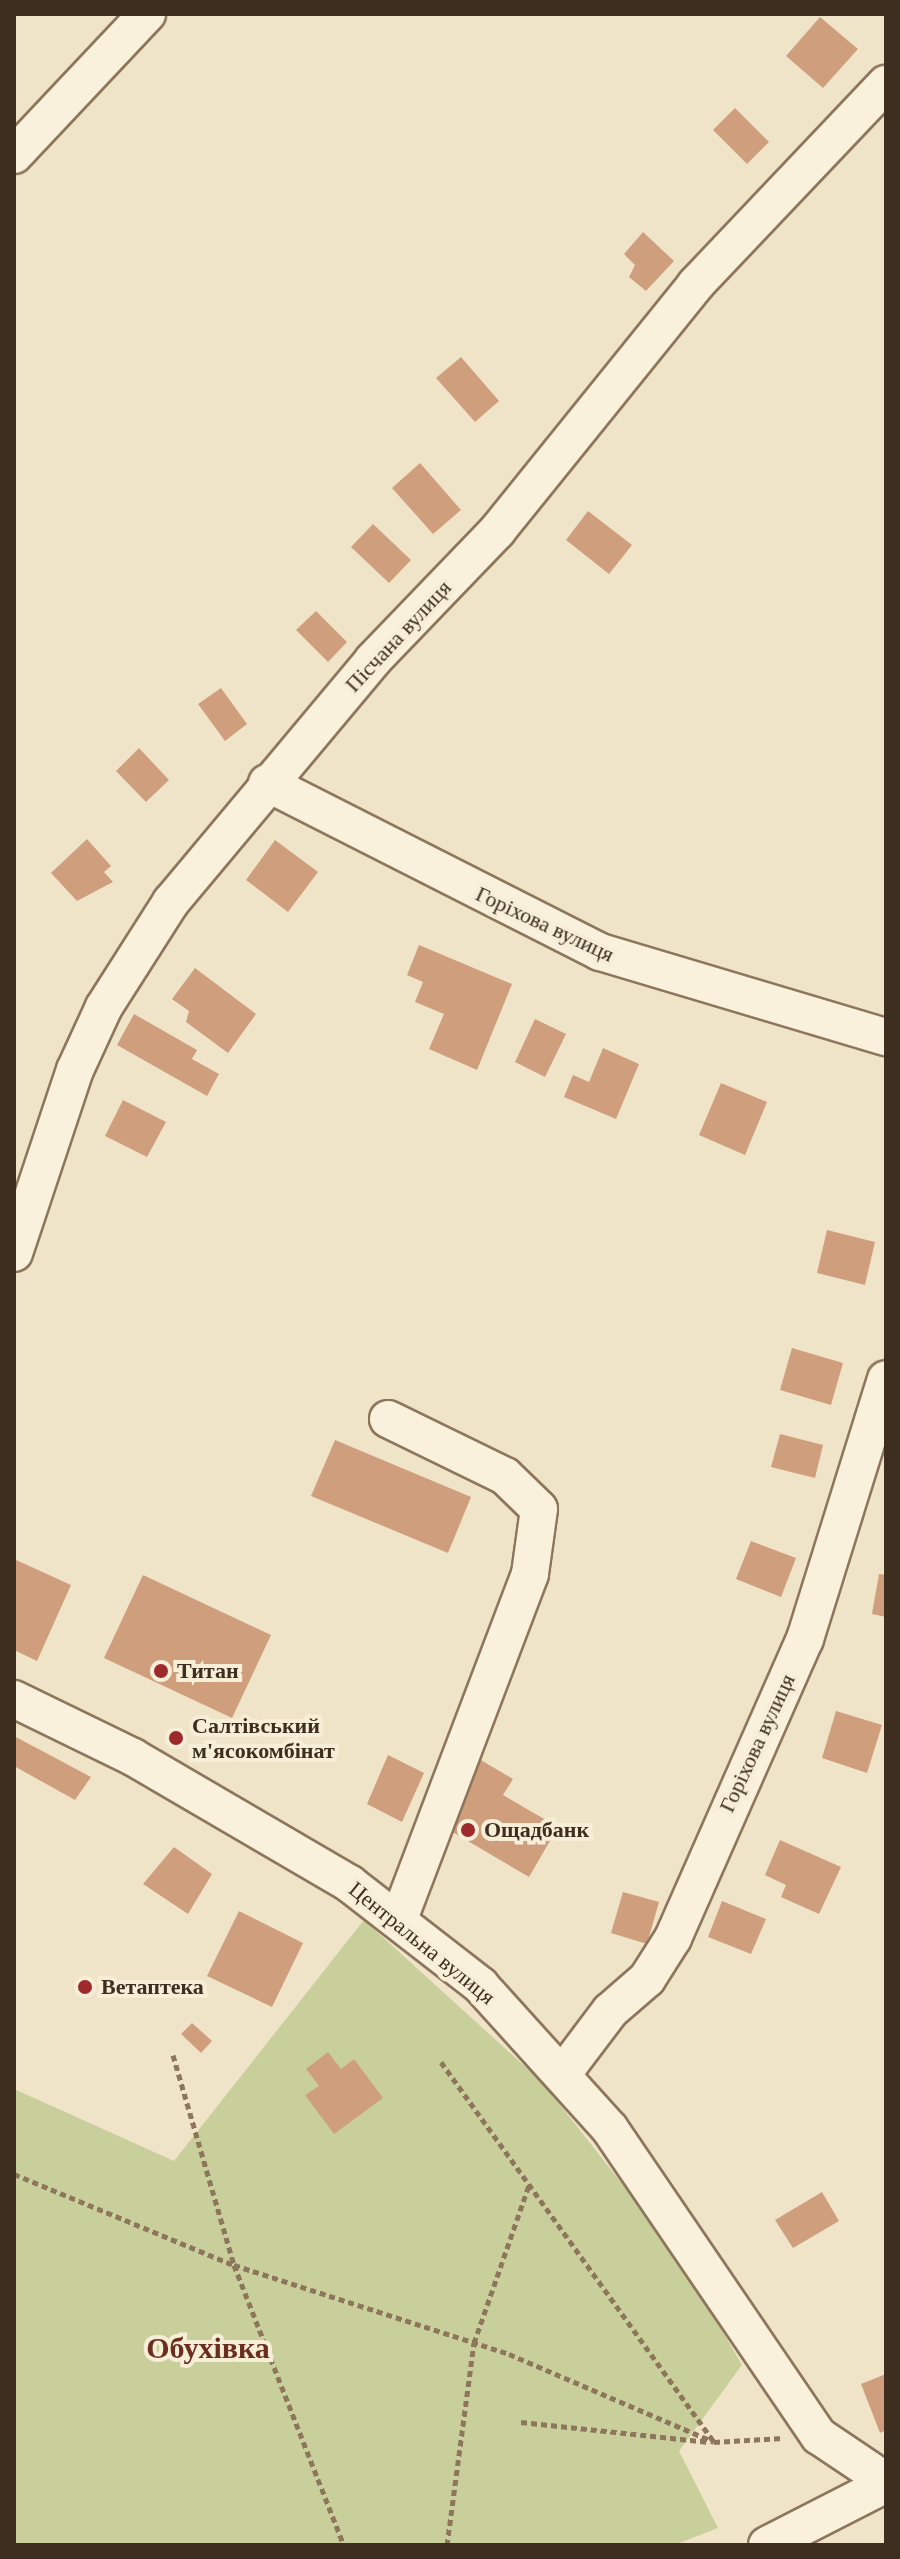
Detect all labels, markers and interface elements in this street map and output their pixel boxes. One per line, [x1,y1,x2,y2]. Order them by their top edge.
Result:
street label: Пісчана вулиця [339,575,457,697]
street label: Горіхова вулиця [472,880,618,968]
place label: Титан [177,1658,239,1684]
marker: Титан [152,1662,170,1680]
street label: Горіхова вулиця [713,1670,801,1816]
place label: Салтівський м'ясокомбінат [192,1712,335,1764]
marker: Салтівський м'ясокомбінат [167,1729,185,1747]
place label: Ощадбанк [484,1817,589,1843]
marker: Ощадбанк [459,1821,477,1839]
street label: Центральна вулиця [344,1876,500,2010]
place label: Ветаптека [101,1974,204,2000]
marker: Ветаптека [76,1978,94,1996]
district label: Обухівка [146,2330,270,2366]

